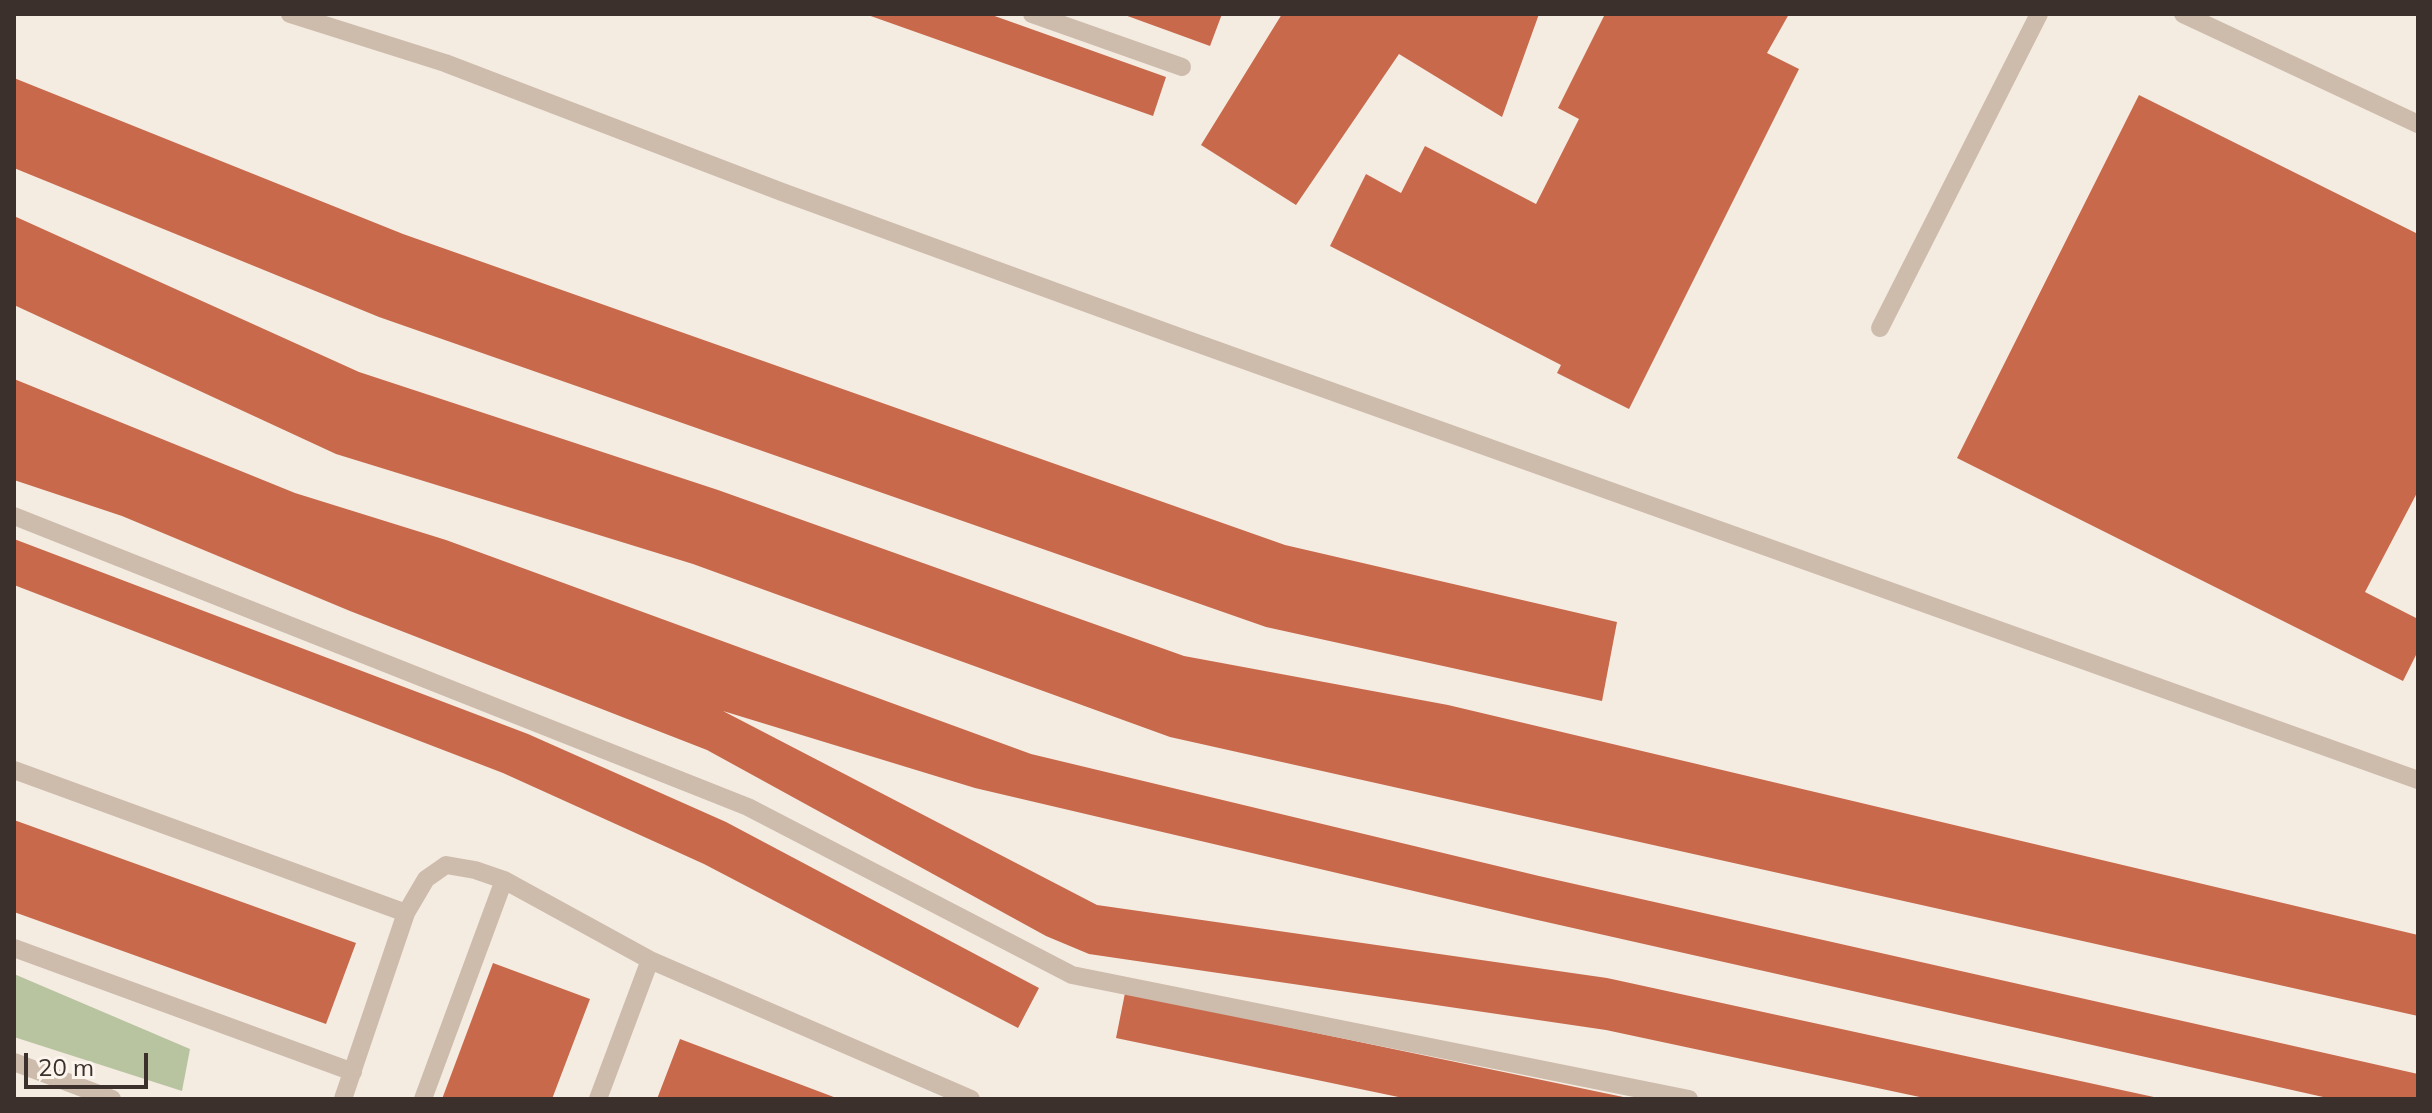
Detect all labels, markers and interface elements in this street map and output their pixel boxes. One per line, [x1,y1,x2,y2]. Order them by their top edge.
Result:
scale bar [28,1037,152,1087]
text: 20 m [38,1052,94,1082]

